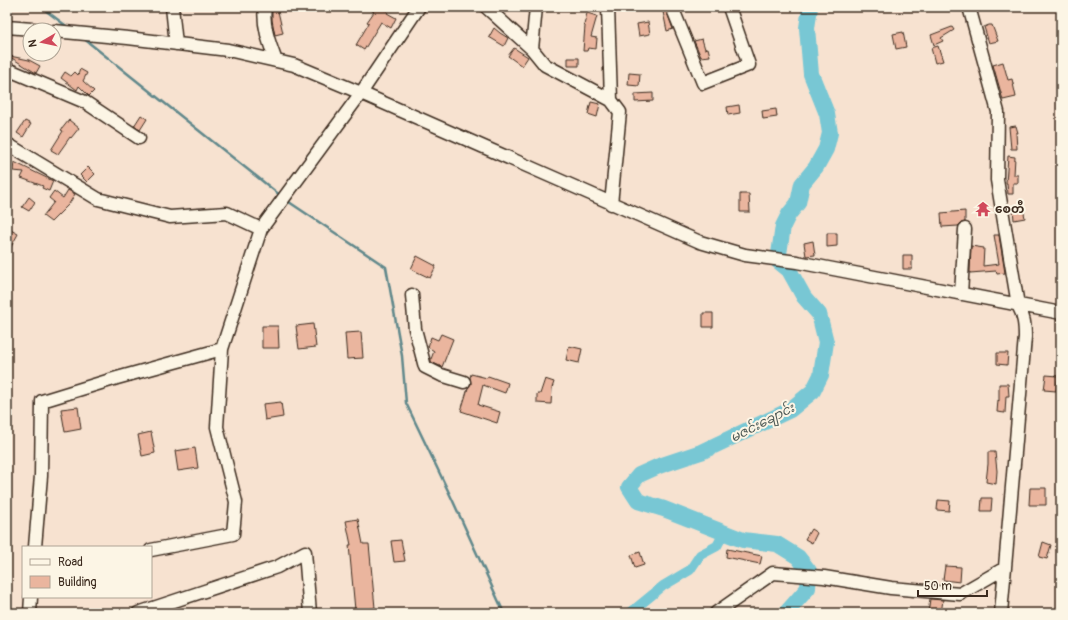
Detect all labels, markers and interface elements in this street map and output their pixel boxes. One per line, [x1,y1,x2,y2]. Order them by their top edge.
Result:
north arrow [22,22,62,62]
text: N [26,38,40,48]
temple icon: စေတီ [974,200,992,218]
place label: စေတီ [995,200,1024,217]
water label: မဇင်းချောင်း [727,397,800,449]
legend [22,546,152,598]
text: Road [58,555,83,570]
scale bar [918,572,987,598]
text: Building [58,575,97,590]
text: 50 m [924,579,952,594]

